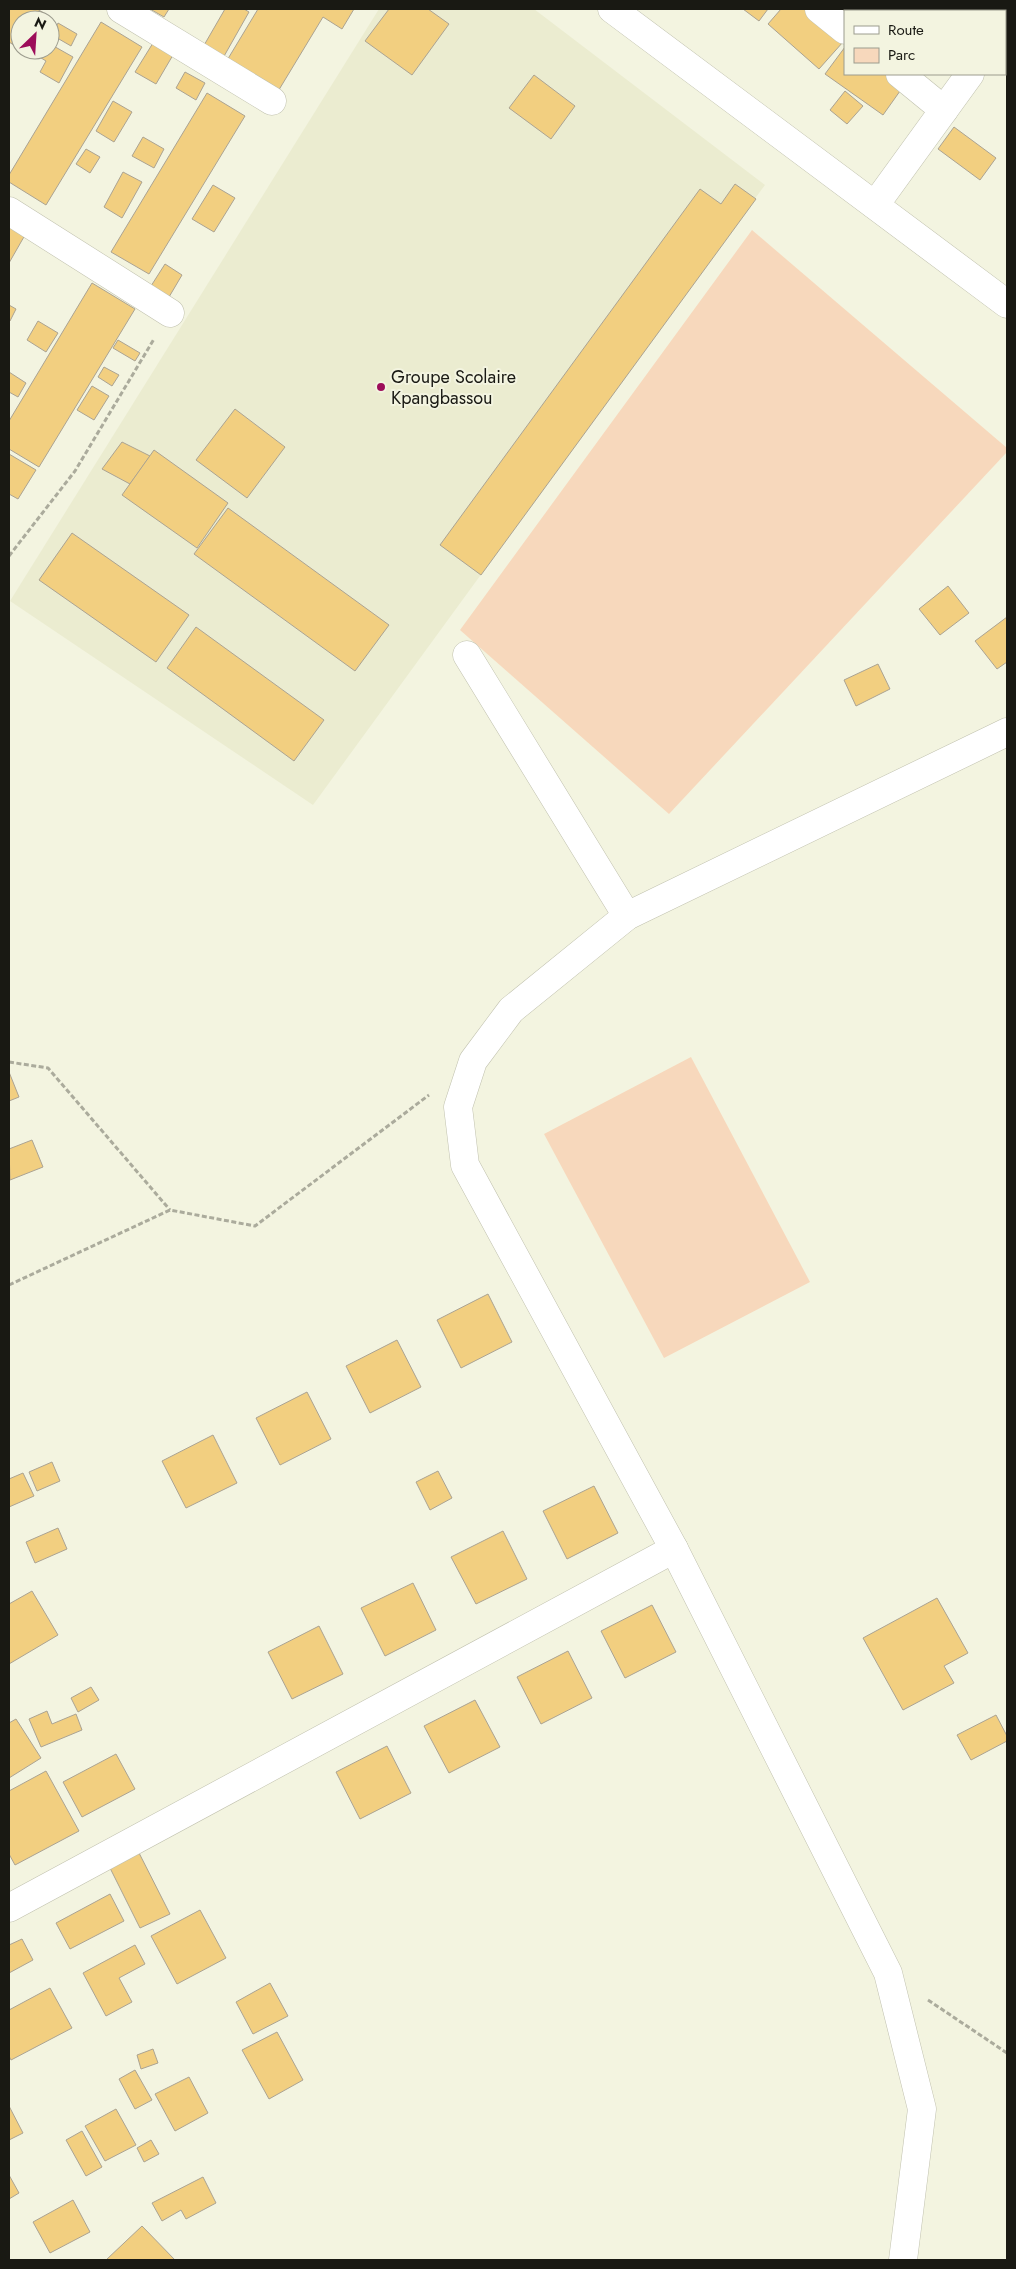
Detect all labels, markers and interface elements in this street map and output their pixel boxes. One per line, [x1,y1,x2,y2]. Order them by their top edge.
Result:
north arrow [10,10,60,60]
legend [844,10,1006,75]
text: N [31,12,50,35]
text: Route [888,19,924,41]
text: Parc [888,44,915,66]
place label: Groupe Scolaire Kpangbassou [391,364,516,411]
marker: Groupe Scolaire Kpangbassou [375,381,387,393]

